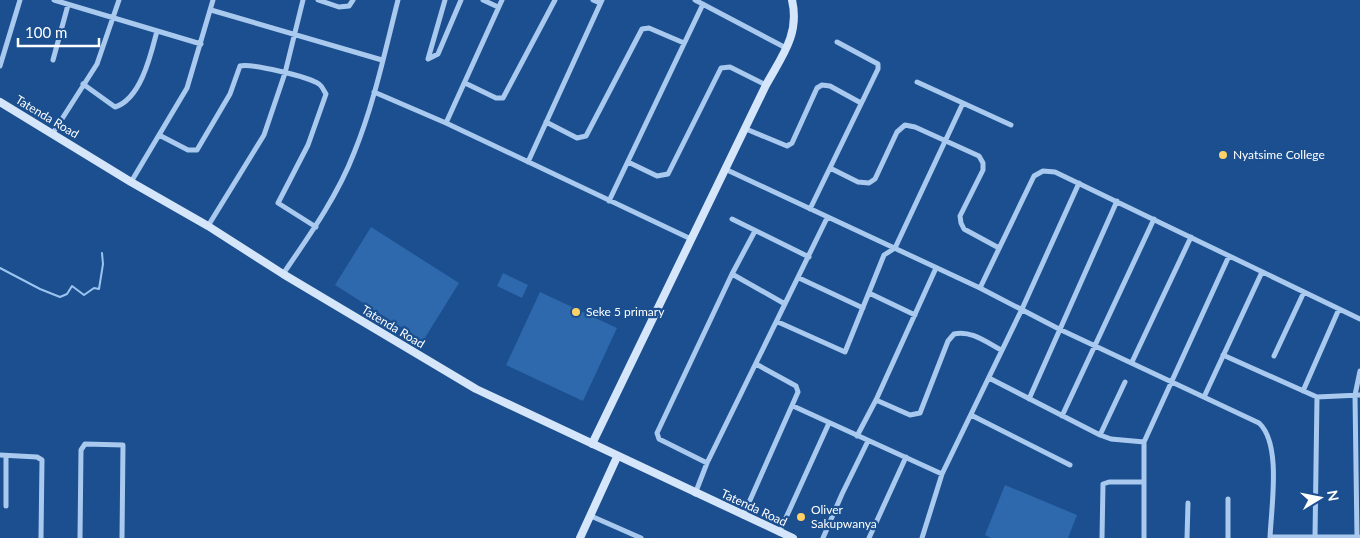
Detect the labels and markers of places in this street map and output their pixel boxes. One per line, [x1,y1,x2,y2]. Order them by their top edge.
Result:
place label: Nyatsime College [1233,147,1325,162]
marker: Nyatsime College [1217,149,1229,161]
place label: Seke 5 primary [586,304,665,319]
marker: Seke 5 primary [570,306,582,318]
place label: Oliver Sakupwanya [811,502,877,531]
marker: Oliver Sakupwanya [795,511,807,523]

